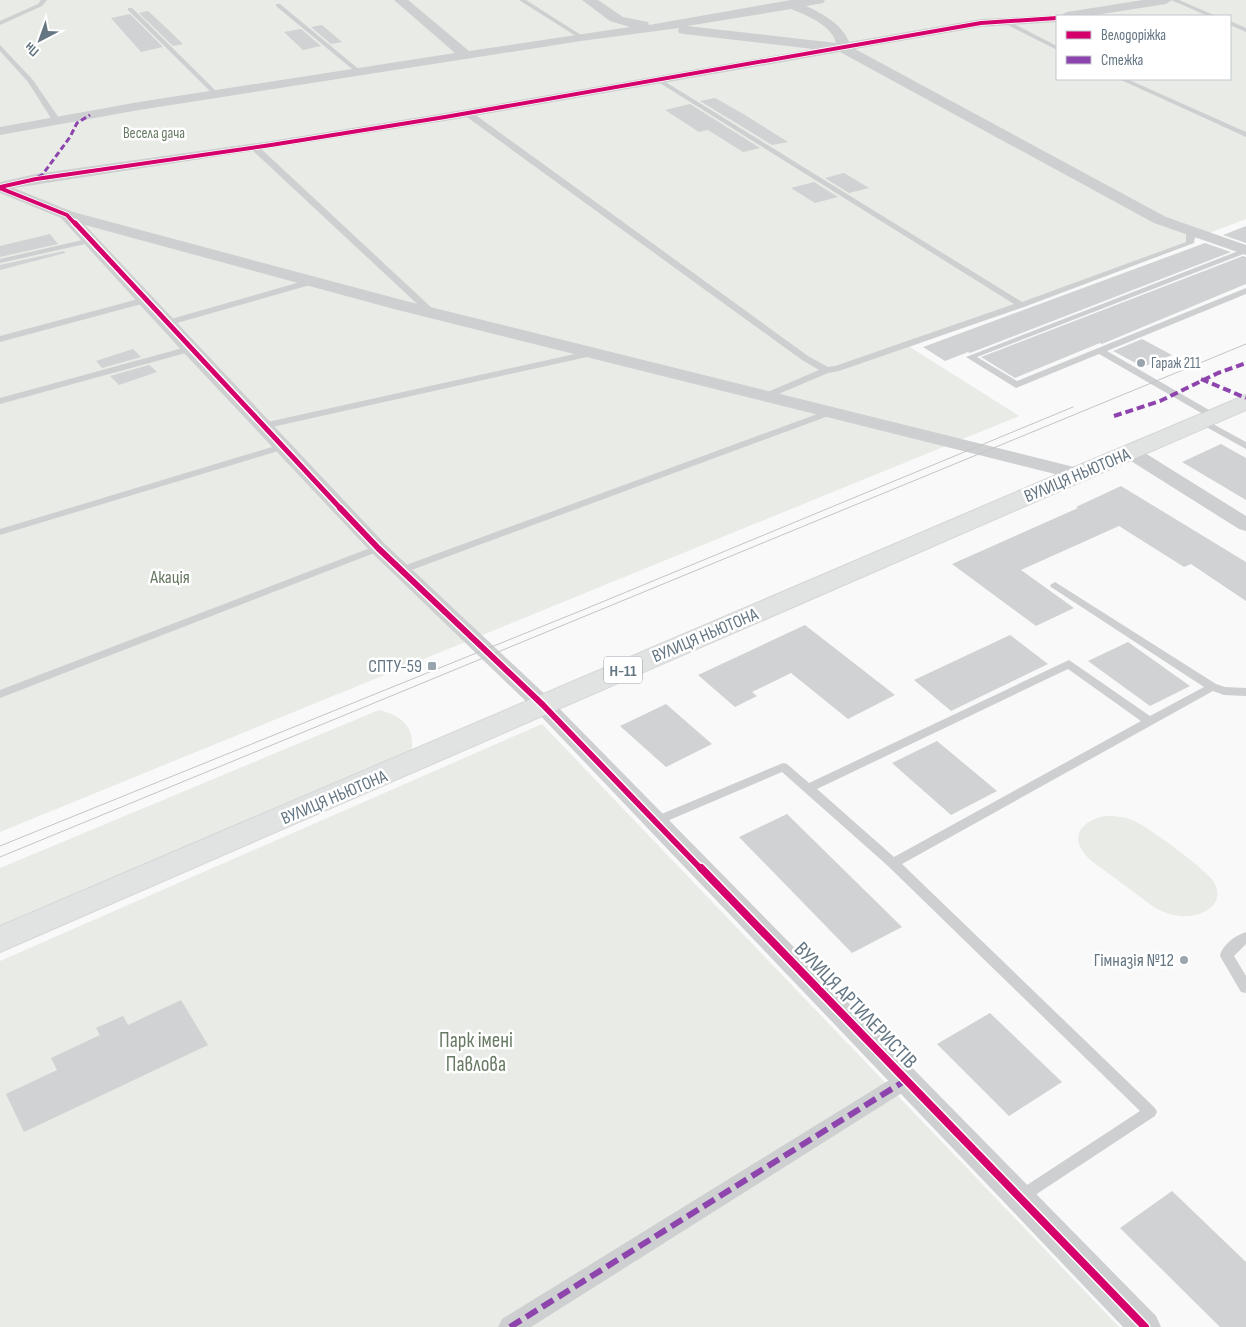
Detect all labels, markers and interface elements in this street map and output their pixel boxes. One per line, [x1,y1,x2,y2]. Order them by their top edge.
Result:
north arrow [15,15,65,65]
legend [1056,15,1231,80]
text: Велодоріжка [1101,26,1166,45]
text: Пн [21,39,42,60]
text: Стежка [1101,51,1144,70]
park label: Весела дача [123,124,185,143]
place label: Гараж 211 [1151,354,1201,373]
marker: Гараж 211 [1135,357,1147,369]
street label: ВУЛИЦЯ НЬЮТОНА [1021,444,1134,507]
park label: Акація [149,567,190,588]
street label: ВУЛИЦЯ НЬЮТОНА [649,604,762,667]
place label: СПТУ-59 [368,656,422,677]
road number: Н-11 [604,656,642,684]
marker: СПТУ-59 [426,660,438,672]
street label: ВУЛИЦЯ НЬЮТОНА [278,766,391,829]
street label: ВУЛИЦЯ АРТИЛЕРИСТІВ [789,937,922,1074]
place label: Гімназія №12 [1094,950,1174,971]
marker: Гімназія №12 [1178,954,1190,966]
park label: Парк імені Павлова [439,1028,513,1077]

